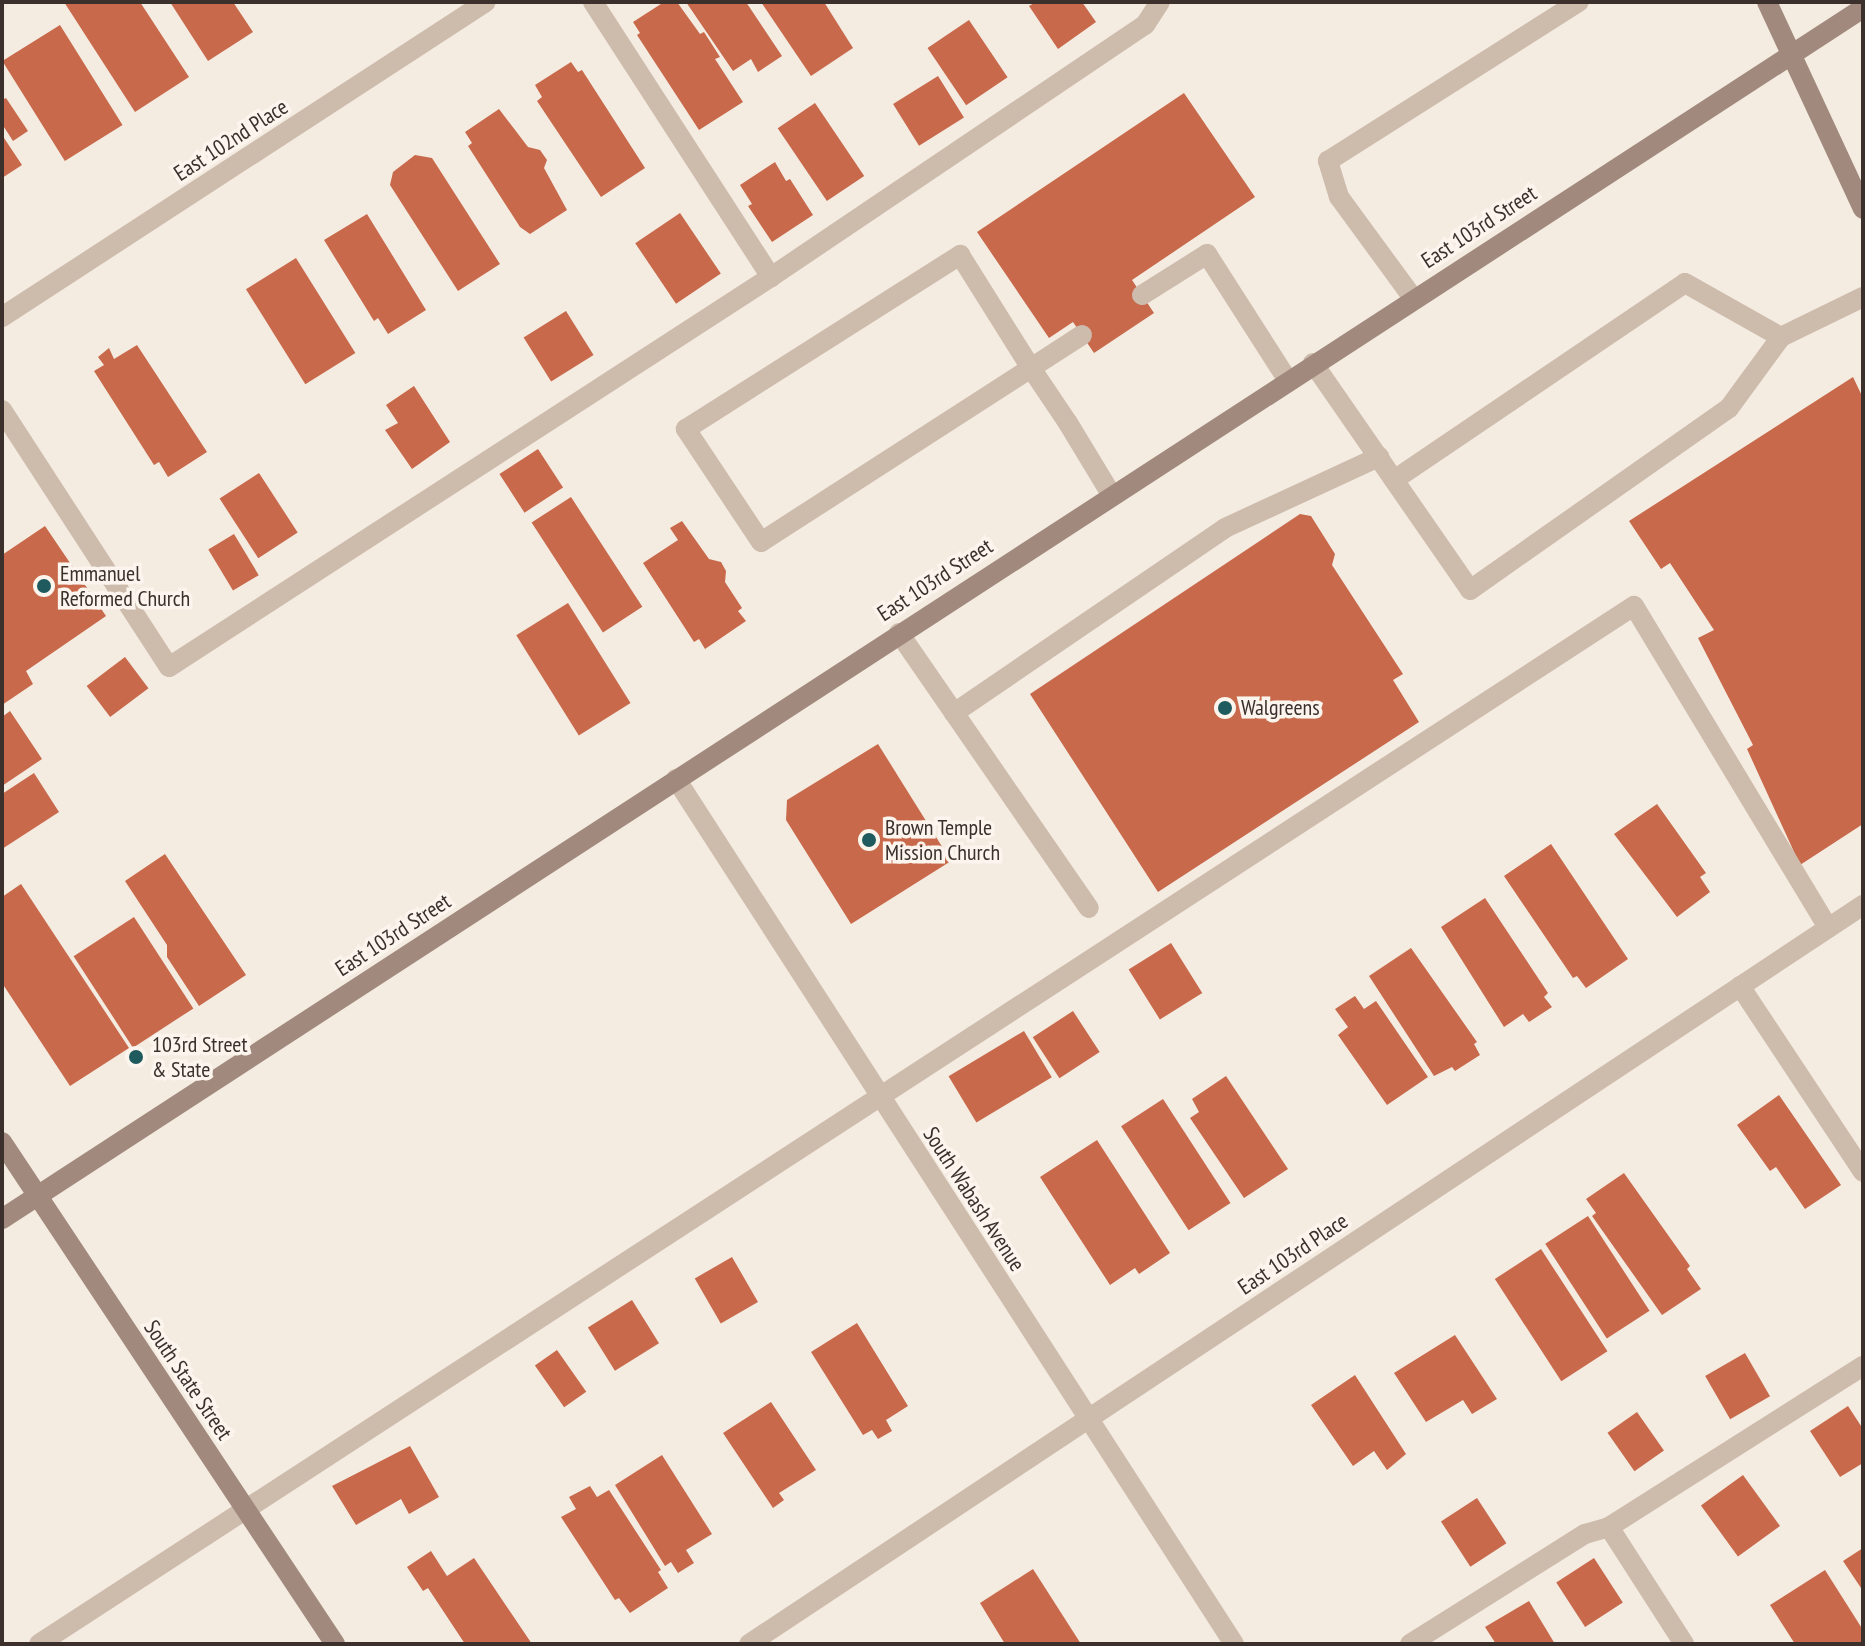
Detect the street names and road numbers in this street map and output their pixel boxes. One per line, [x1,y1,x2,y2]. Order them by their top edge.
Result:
street label: East 102nd Place [169,93,293,187]
street label: East 103rd Street [1417,180,1541,274]
street label: East 103rd Street [873,533,997,627]
street label: East 103rd Street [331,888,455,982]
street label: South Wabash Avenue [917,1122,1031,1276]
street label: East 103rd Place [1233,1208,1353,1300]
street label: South State Street [138,1315,238,1445]

